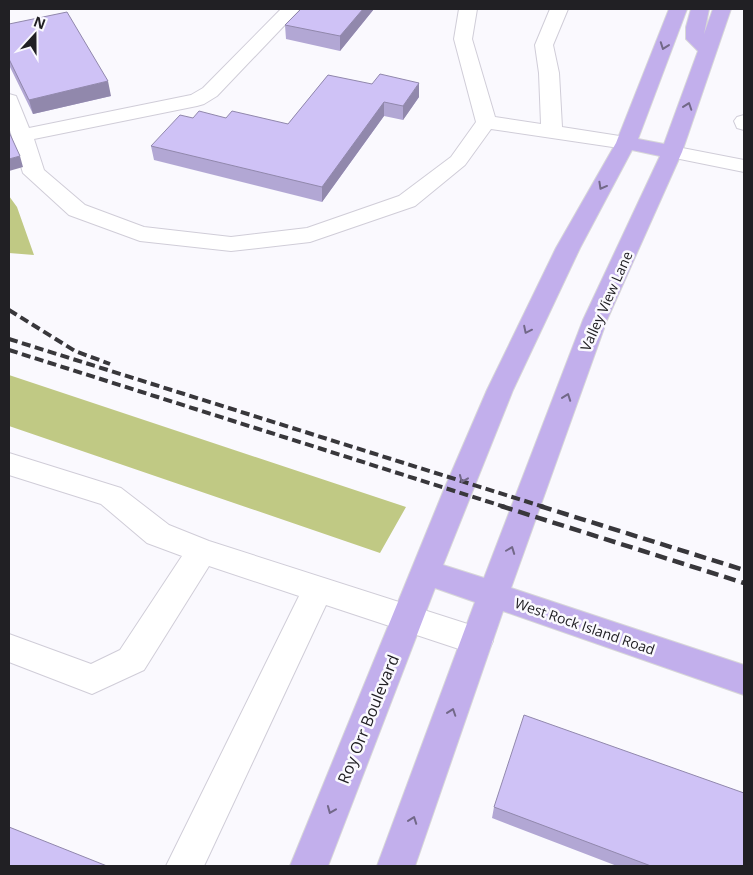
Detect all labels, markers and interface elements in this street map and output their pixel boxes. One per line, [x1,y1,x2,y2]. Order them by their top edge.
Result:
north arrow [10,10,60,60]
text: N [31,11,49,33]
one-way arrow [659,41,669,50]
one-way arrow [683,103,693,111]
one-way arrow [598,181,608,190]
street label: Valley View Lane [575,248,637,354]
one-way arrow [523,325,533,334]
one-way arrow [561,394,571,402]
one-way arrow [458,474,469,483]
one-way arrow [505,546,515,554]
street label: West Rock Island Road [512,593,658,659]
street label: Roy Orr Boulevard [332,651,404,787]
one-way arrow [446,708,456,716]
one-way arrow [327,805,338,814]
one-way arrow [407,817,417,825]

